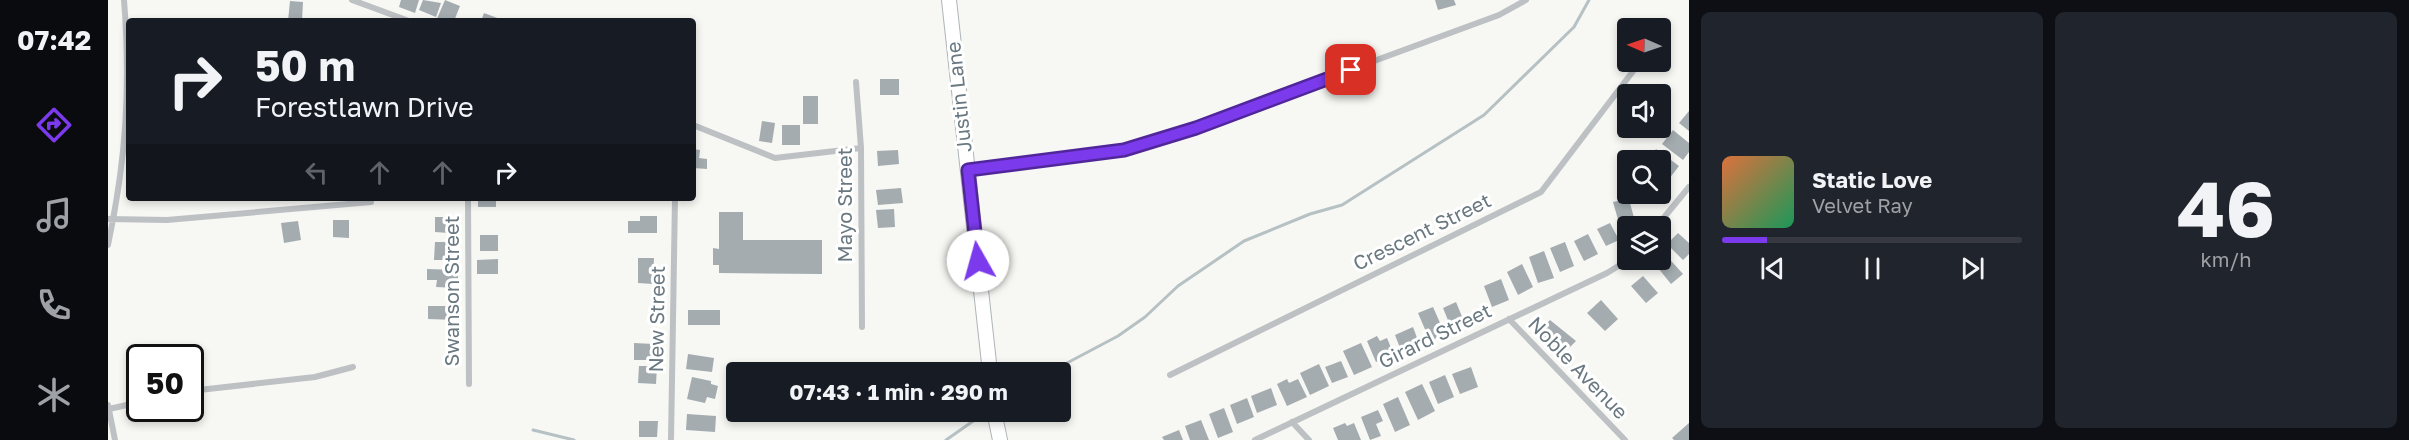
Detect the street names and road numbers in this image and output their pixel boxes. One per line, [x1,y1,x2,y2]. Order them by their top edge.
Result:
street label: Justin Lane [940,41,976,154]
street label: Mayo Street [832,147,856,263]
street label: Crescent Street [1349,187,1494,275]
street label: Swanson Street [439,215,463,367]
street label: New Street [643,265,669,373]
street label: Girard Street [1374,297,1495,373]
street label: Noble Avenue [1524,311,1634,423]

